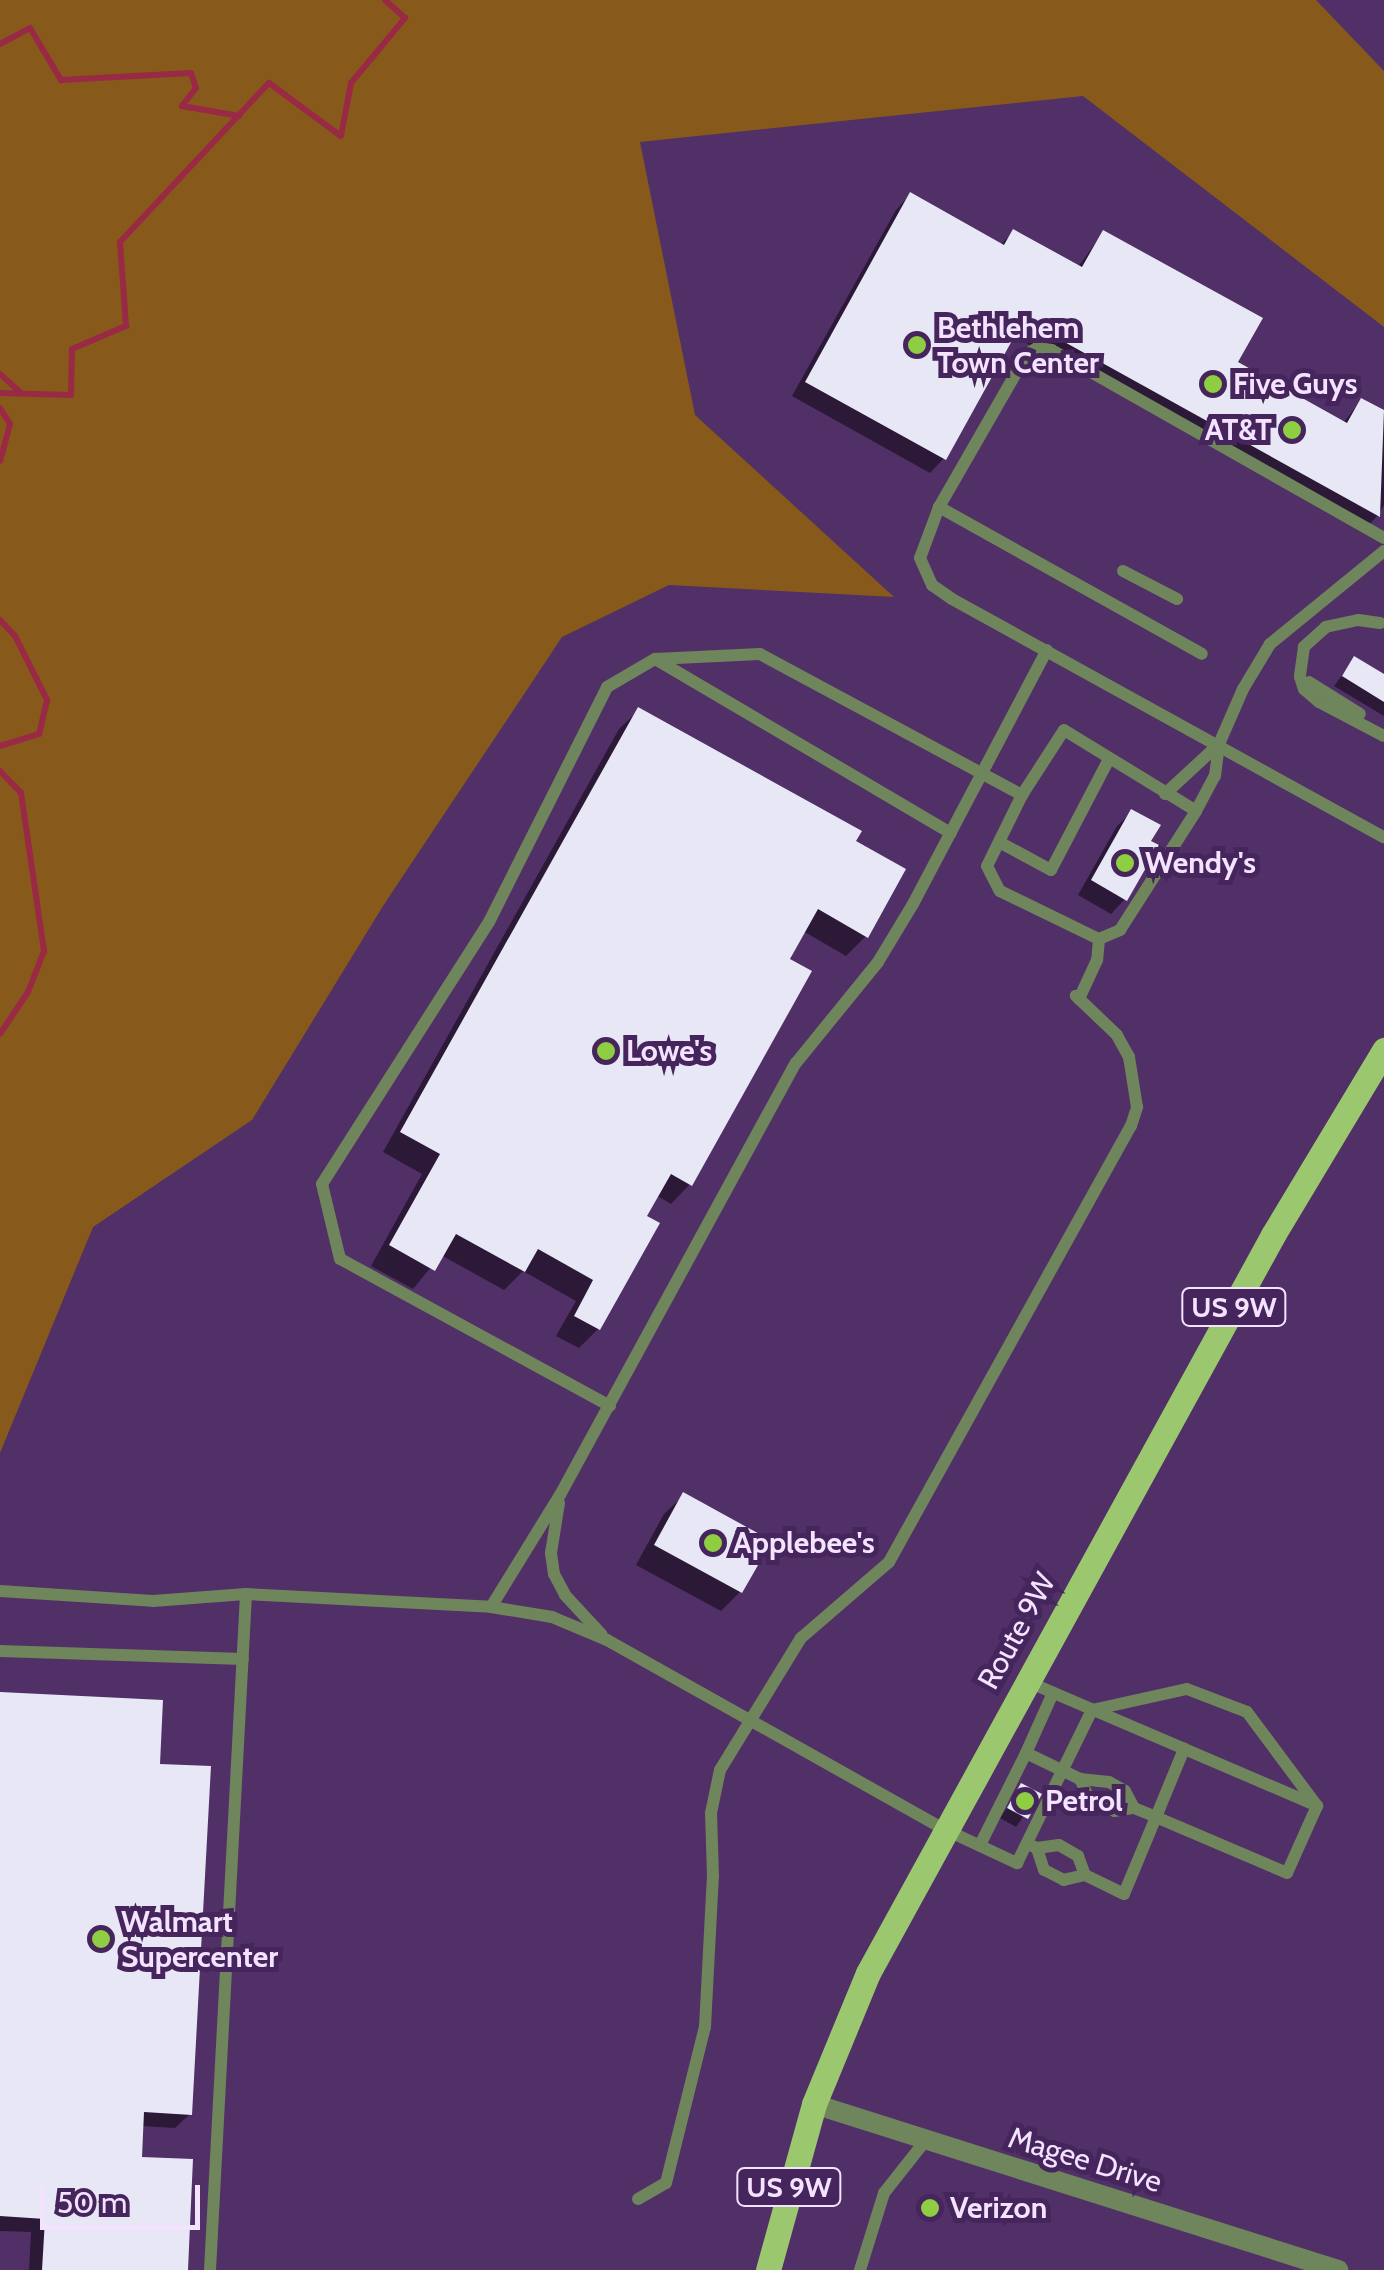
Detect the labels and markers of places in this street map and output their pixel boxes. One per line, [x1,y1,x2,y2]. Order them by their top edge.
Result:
place label: Bethlehem Town Center [937,310,1099,380]
marker: Bethlehem Town Center [906,334,928,356]
place label: Five Guys [1233,366,1357,402]
marker: Five Guys [1202,373,1224,395]
place label: AT&T [1205,412,1272,448]
marker: AT&T [1281,419,1303,441]
place label: Wendy's [1145,845,1256,881]
marker: Wendy's [1114,852,1136,874]
place label: Lowe's [626,1033,712,1069]
marker: Lowe's [595,1040,617,1062]
place label: Applebee's [733,1525,875,1561]
marker: Applebee's [702,1532,724,1554]
place label: Petrol [1045,1783,1123,1819]
marker: Petrol [1014,1790,1036,1812]
place label: Walmart Supercenter [121,1904,278,1974]
marker: Walmart Supercenter [90,1928,112,1950]
place label: Verizon [950,2190,1047,2226]
marker: Verizon [919,2197,941,2219]

